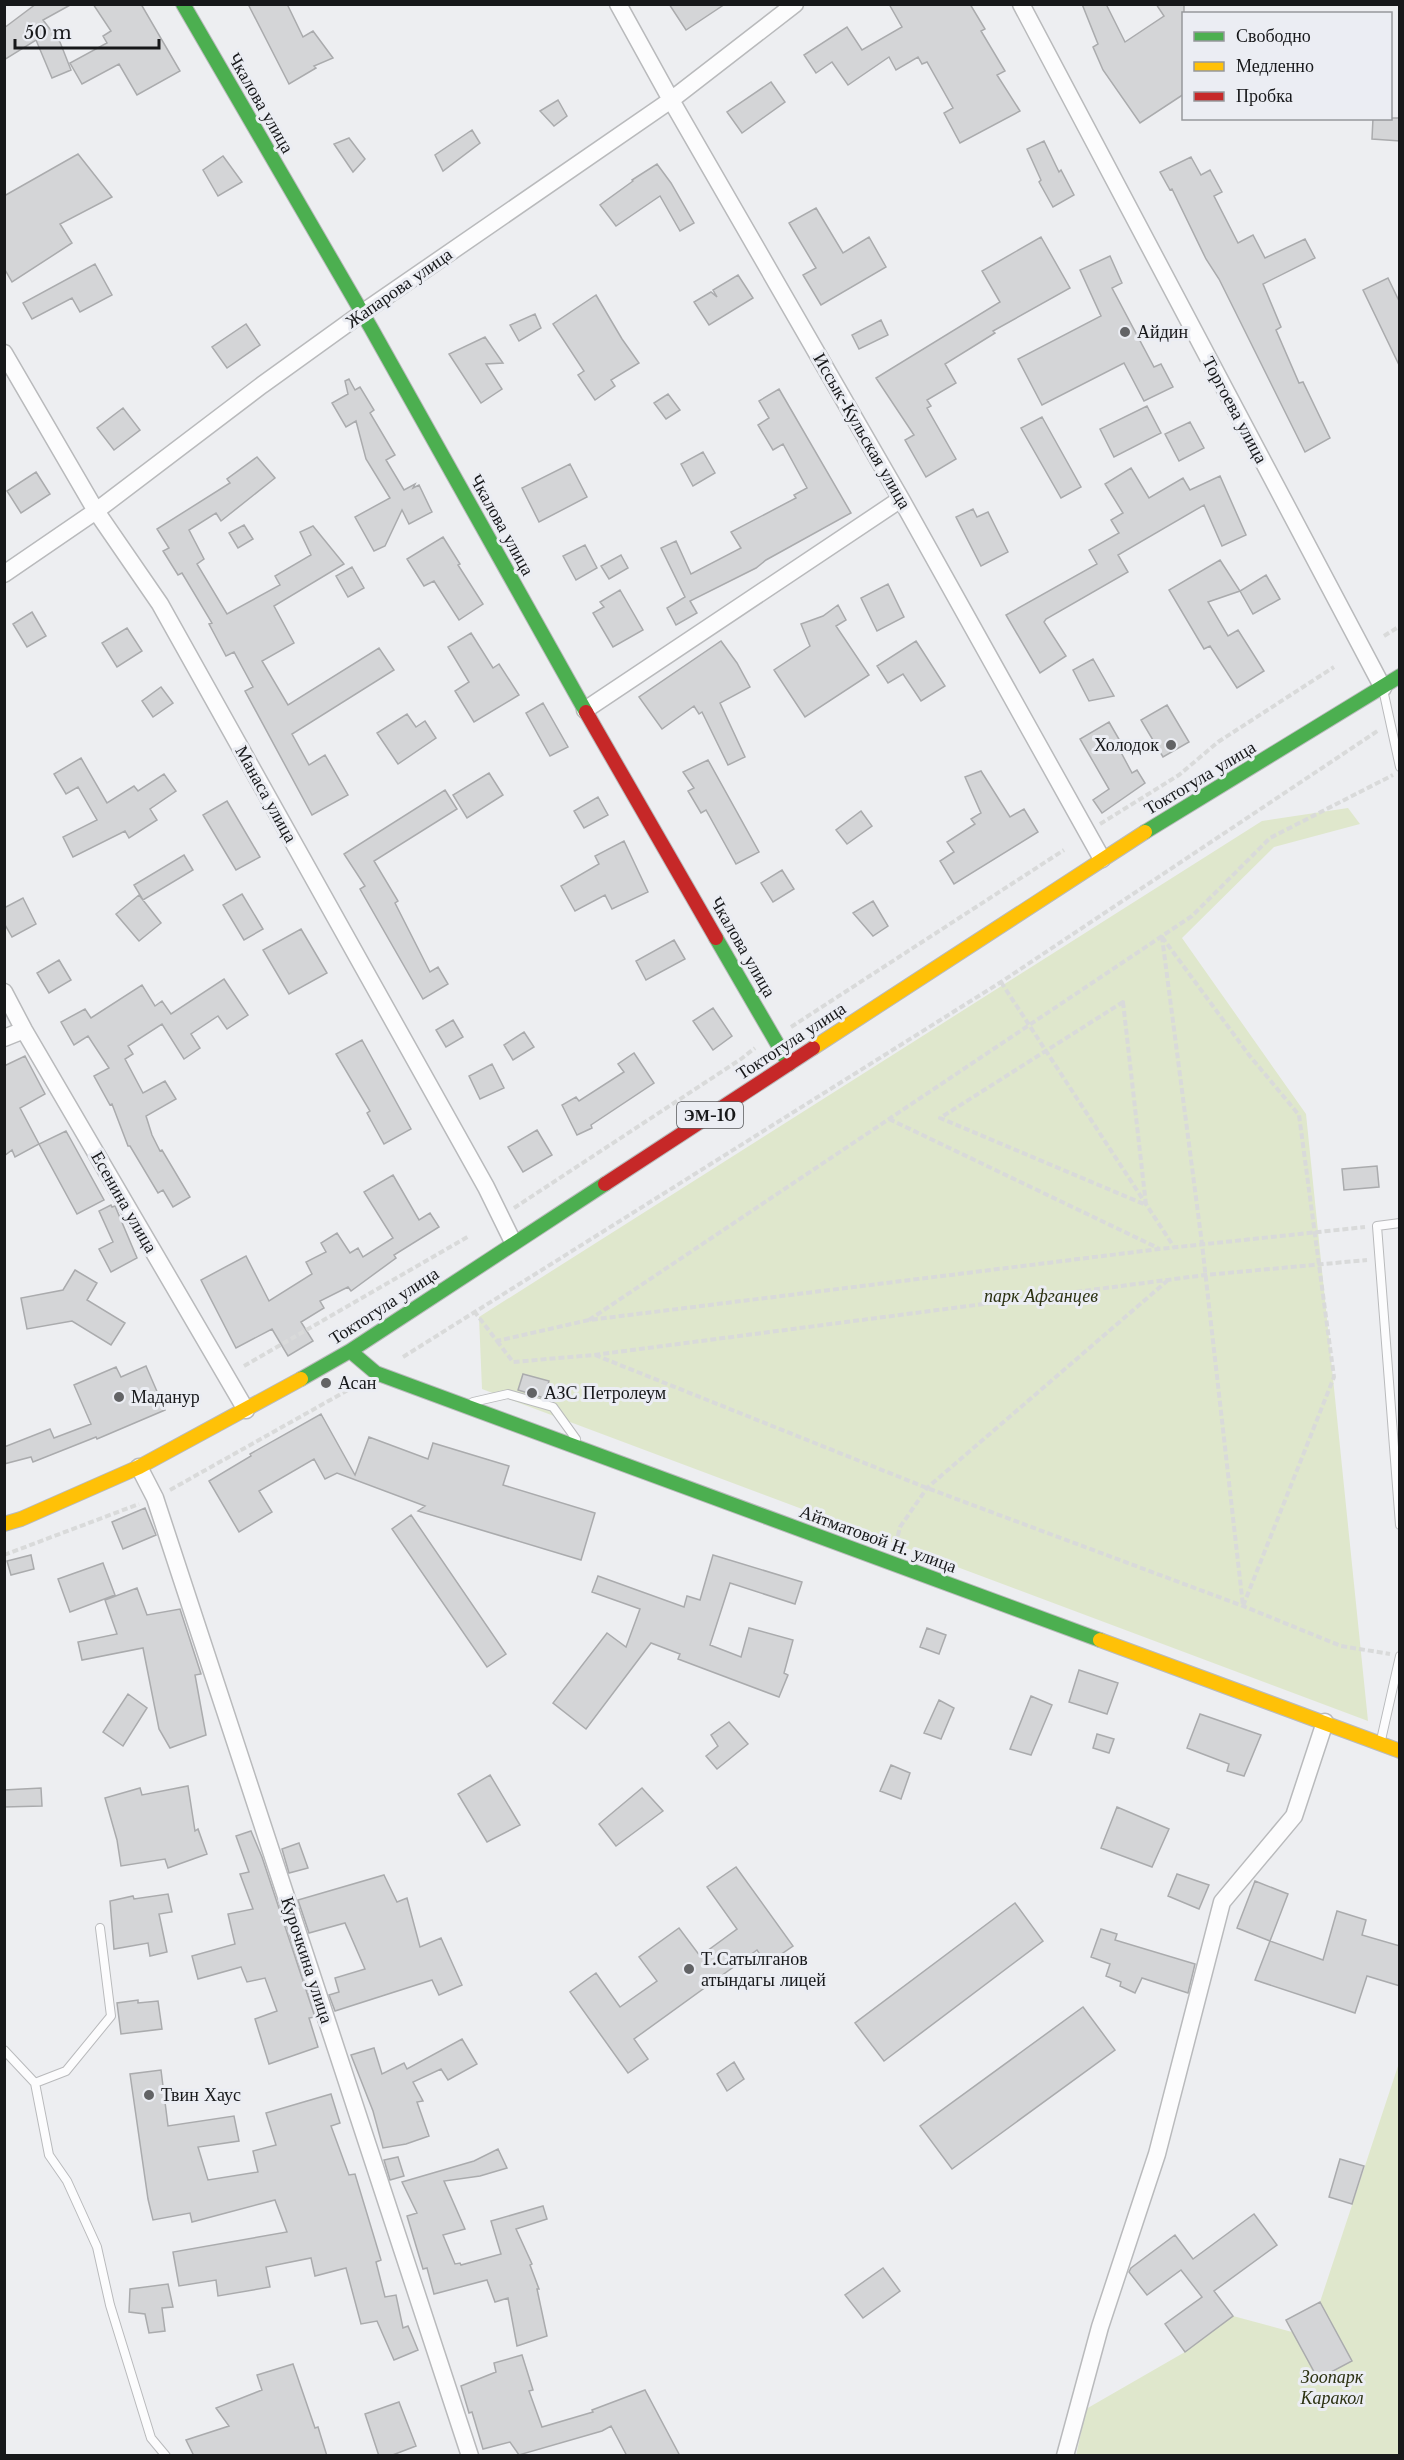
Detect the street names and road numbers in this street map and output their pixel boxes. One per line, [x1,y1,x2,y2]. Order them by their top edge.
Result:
street label: Чкалова улица [223,49,299,157]
street label: Жапарова улица [342,243,456,333]
street label: Иссык-Кульская улица [808,349,916,513]
street label: Торгоева улица [1198,353,1272,467]
street label: Чкалова улица [465,471,539,579]
street label: Токтогула улица [1140,736,1260,820]
street label: Манаса улица [230,742,302,846]
street label: Чкалова улица [705,893,781,1001]
street label: Токтогула улица [732,997,850,1085]
road number: ЭМ-10 [677,1102,743,1128]
street label: Есенина улица [86,1147,162,1257]
street label: Токтогула улица [325,1262,443,1350]
street label: Айтматовой Н. улица [796,1500,960,1578]
street label: Курочкина улица [276,1894,338,2026]

